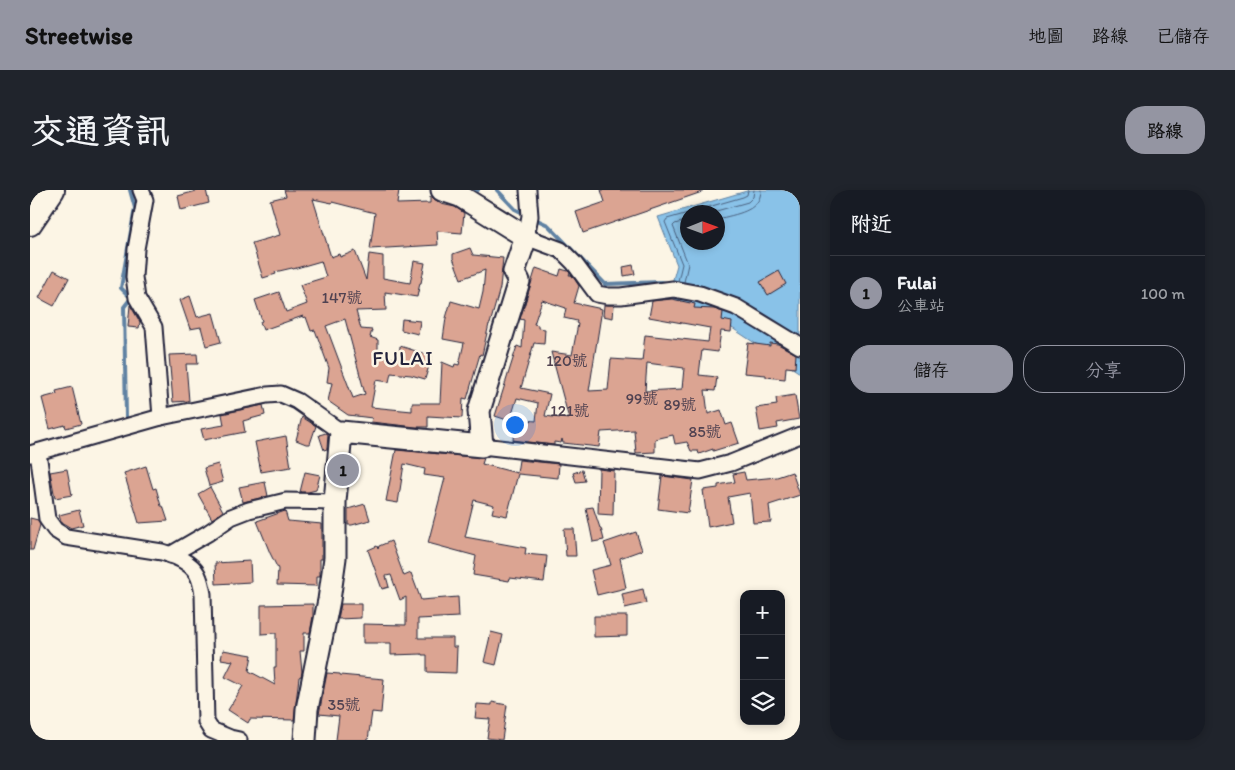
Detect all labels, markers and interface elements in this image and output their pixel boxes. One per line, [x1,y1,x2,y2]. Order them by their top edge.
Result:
text: Streetwise [25,21,133,50]
text: 地圖 [1028,25,1064,47]
text: 路線 [1092,25,1128,47]
text: 已儲存 [1156,25,1210,47]
button: 路線 [1125,106,1205,154]
text: 交通資訊 [30,110,170,152]
north arrow [680,205,725,250]
text: 附近 [850,211,892,236]
text: Fulai [897,271,937,294]
text: 1 [862,284,870,303]
text: 100 m [1141,284,1185,303]
house number: 147號 [322,288,362,307]
text: 公車站 [897,296,945,315]
district label: FULAI [372,345,434,370]
button: 儲存 [850,345,1013,393]
button: 分享 [1023,345,1185,393]
house number: 120號 [546,351,588,370]
house number: 99號 [626,389,658,408]
house number: 89號 [663,395,697,414]
house number: 121號 [550,401,590,420]
your location [502,412,528,438]
house number: 85號 [688,422,722,441]
pin: 1 [327,451,359,489]
map controls [740,590,785,725]
button: + [740,590,785,635]
button: − [740,635,785,680]
button: layers [740,680,785,725]
house number: 35號 [327,695,361,714]

